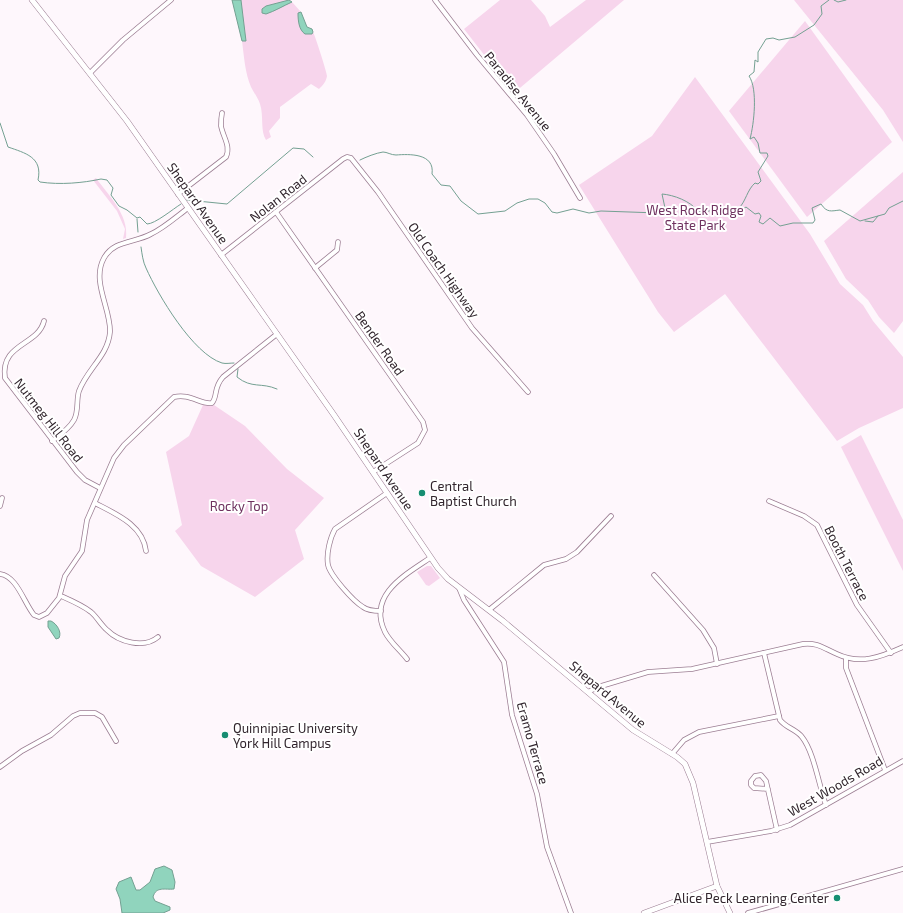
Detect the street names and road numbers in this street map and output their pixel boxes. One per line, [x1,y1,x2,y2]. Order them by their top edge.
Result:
street label: Paradise Avenue [481,48,555,134]
street label: Shepard Avenue [164,159,232,247]
street label: Nolan Road [246,171,310,225]
street label: Old Coach Highway [405,219,483,321]
street label: Bender Road [352,308,408,378]
street label: Nutmeg Hill Road [11,375,87,465]
street label: Shepard Avenue [351,425,417,513]
street label: Booth Terrace [821,523,873,603]
street label: Shepard Avenue [566,657,650,731]
street label: Eramo Terrace [514,700,552,786]
street label: West Woods Road [785,752,885,820]

